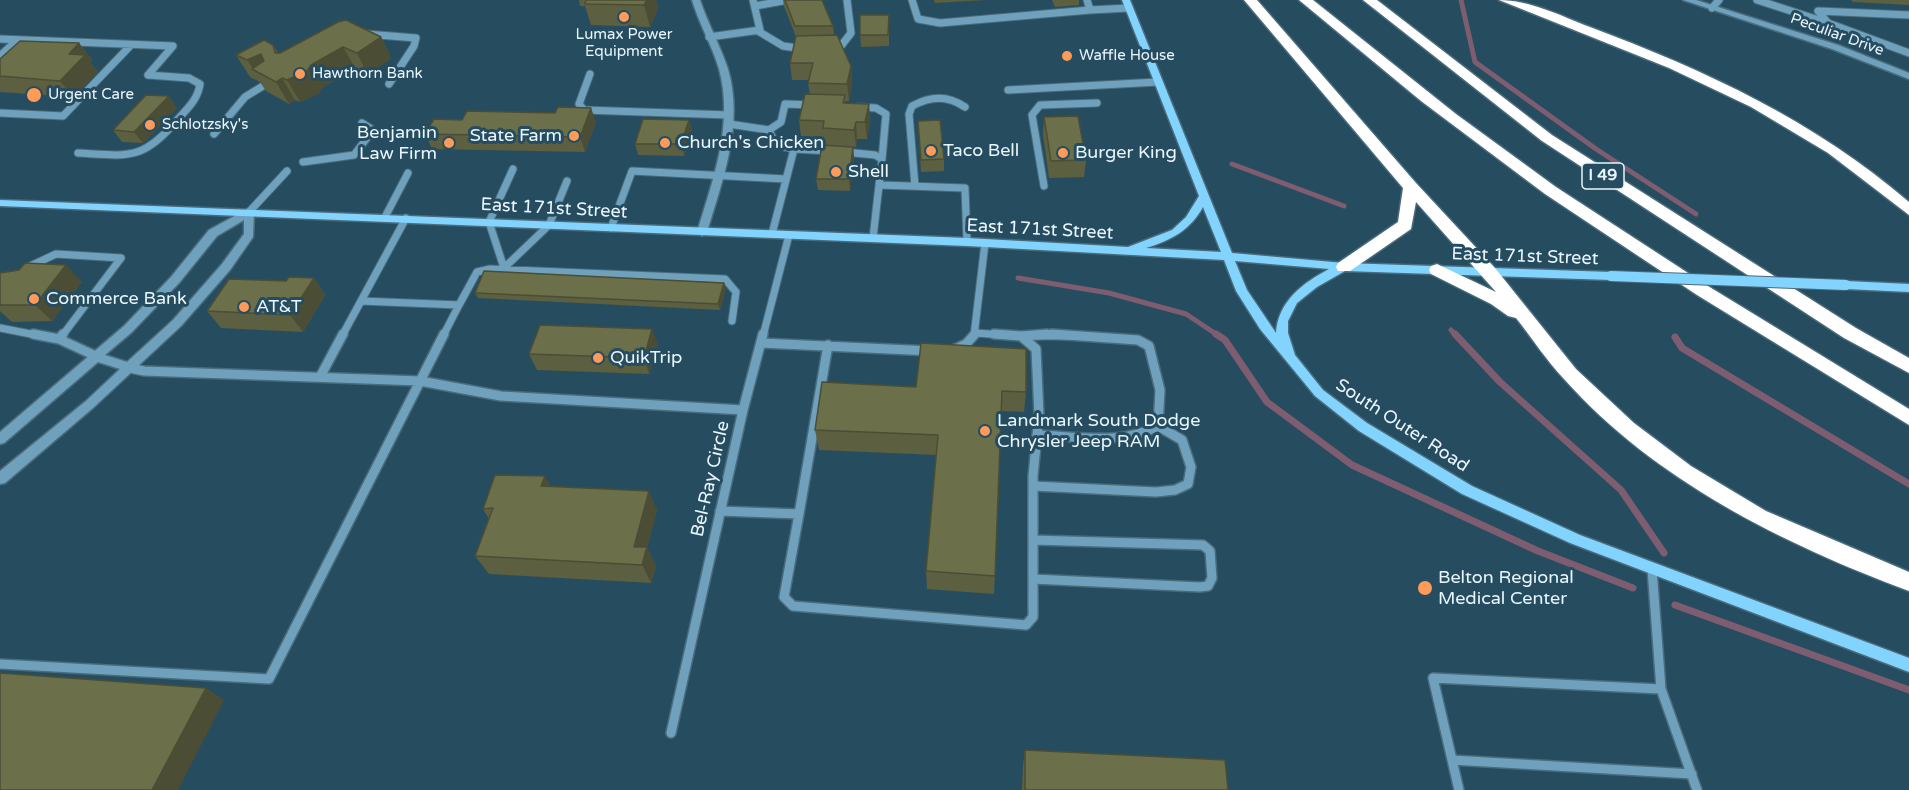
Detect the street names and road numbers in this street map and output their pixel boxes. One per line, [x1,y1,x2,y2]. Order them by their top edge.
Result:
street label: Peculiar Drive [1788,10,1886,60]
road number: I 49 [1582,163,1624,189]
street label: East 171st Street [480,194,628,224]
street label: East 171st Street [966,215,1114,245]
street label: East 171st Street [1451,244,1599,270]
street label: South Outer Road [1331,375,1473,477]
street label: Bel-Ray Circle [687,419,735,539]

